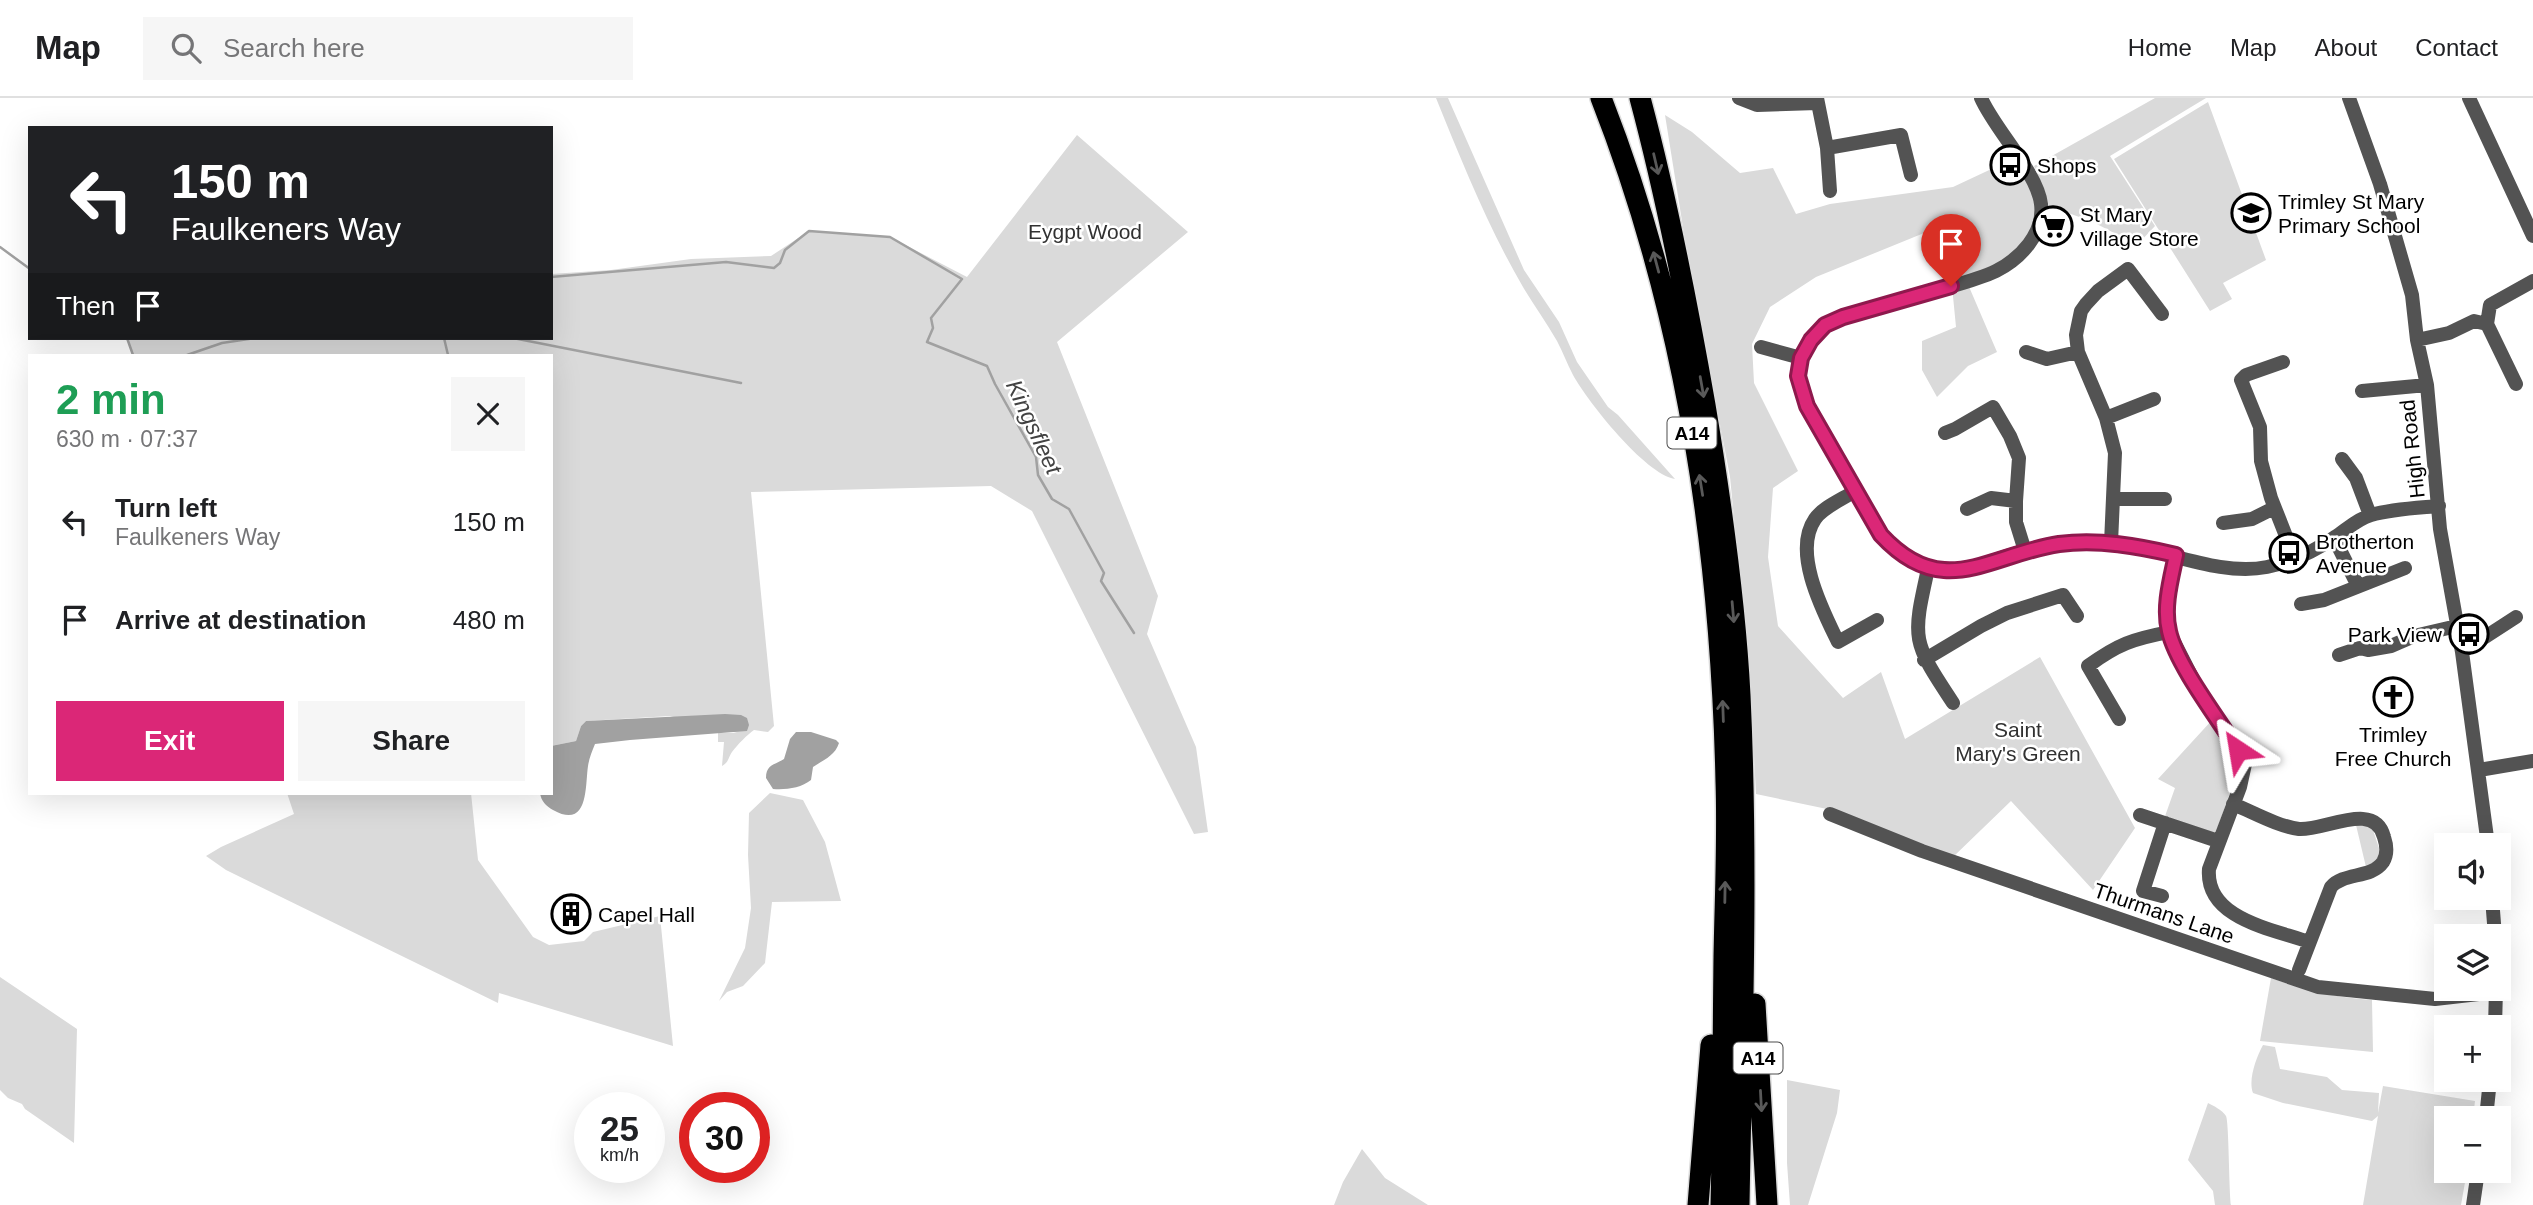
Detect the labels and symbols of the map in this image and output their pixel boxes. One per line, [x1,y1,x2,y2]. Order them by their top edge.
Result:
bus stop icon: Shops [1989,144,2031,186]
one-way arrow [1650,152,1663,175]
place label: Shops [2037,154,2097,177]
place label: Trimley St Mary Primary School [2278,190,2425,237]
school or university icon: Trimley St Mary Primary School [2230,192,2272,234]
place label: St Mary Village Store [2080,203,2199,250]
supermarket icon: St Mary Village Store [2032,205,2074,247]
pin [1921,214,1981,286]
park label: Eygpt Wood [1028,220,1142,243]
one-way arrow [1649,251,1662,274]
one-way arrow [1696,375,1709,398]
water label: Kingsfleet [1001,376,1068,480]
street label: High Road [2395,398,2429,500]
road number: A14 [1668,418,1716,448]
one-way arrow [1694,474,1707,497]
place label: Brotherton Avenue [2316,530,2414,577]
bus stop icon: Brotherton Avenue [2268,532,2310,574]
one-way arrow [1727,601,1740,623]
bus stop icon: Park View [2448,613,2490,655]
place label: Park View [2348,623,2443,646]
church icon: Trimley Free Church [2372,676,2414,718]
one-way arrow [1717,700,1730,723]
position arrow [2201,713,2275,787]
park label: Saint Mary's Green [1955,718,2081,765]
place label: Trimley Free Church [2335,723,2451,770]
street label: Thurmans Lane [2091,878,2237,948]
one-way arrow [1718,881,1732,904]
building icon: Capel Hall [550,893,592,935]
place label: Capel Hall [598,903,695,926]
road number: A14 [1734,1042,1782,1074]
one-way arrow [1754,1090,1767,1113]
speed limit sign: 30 [679,1092,770,1183]

